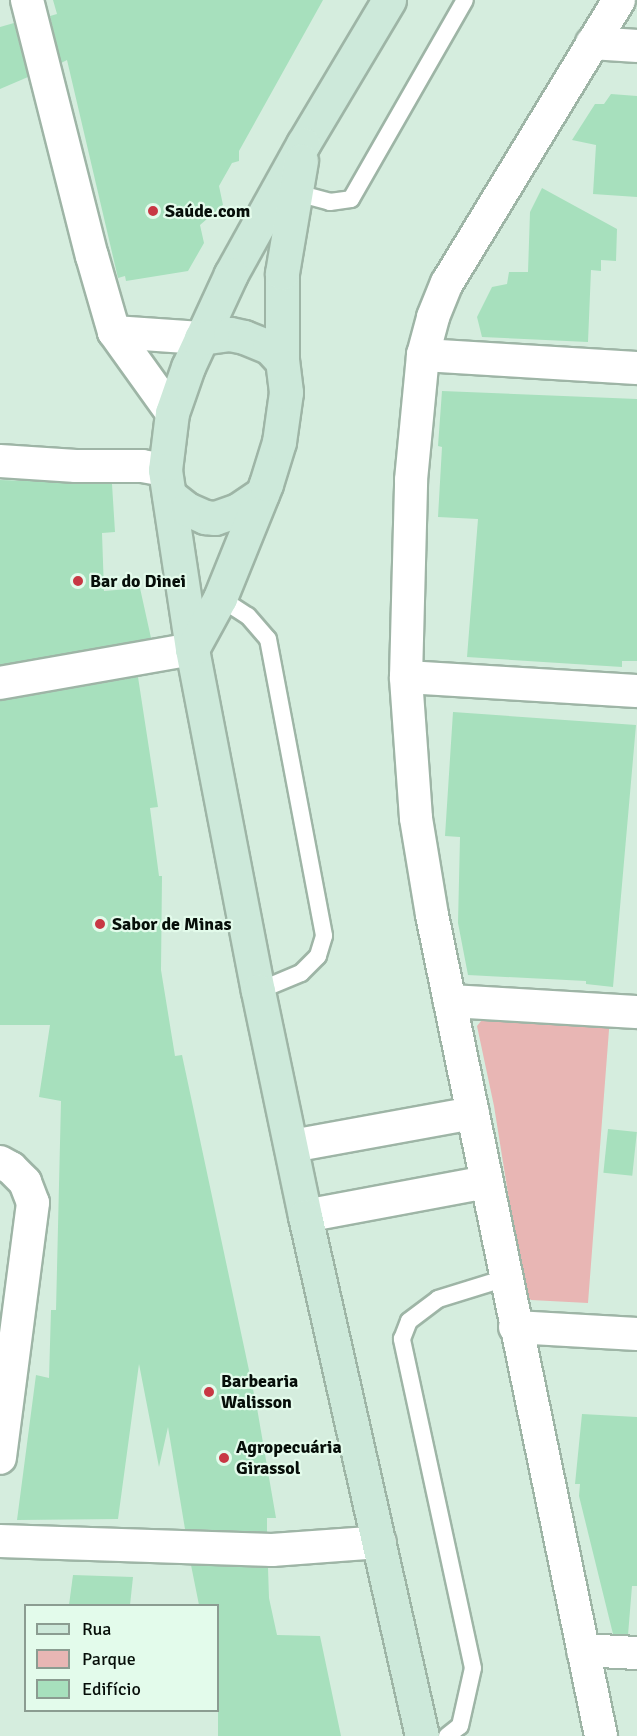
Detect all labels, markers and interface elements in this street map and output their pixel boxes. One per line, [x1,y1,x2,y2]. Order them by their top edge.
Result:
place label: Saúde.com [165,200,250,222]
marker: Saúde.com [146,204,160,218]
place label: Bar do Dinei [90,570,186,592]
marker: Bar do Dinei [71,574,85,588]
place label: Sabor de Minas [112,913,231,935]
marker: Sabor de Minas [93,917,107,931]
place label: Barbearia Walisson [221,1371,298,1414]
marker: Barbearia Walisson [202,1385,216,1399]
place label: Agropecuária Girassol [236,1437,342,1480]
marker: Agropecuária Girassol [217,1451,231,1465]
legend [24,1604,219,1712]
text: Rua [82,1618,111,1640]
text: Parque [82,1648,136,1670]
text: Edifício [82,1678,141,1700]

